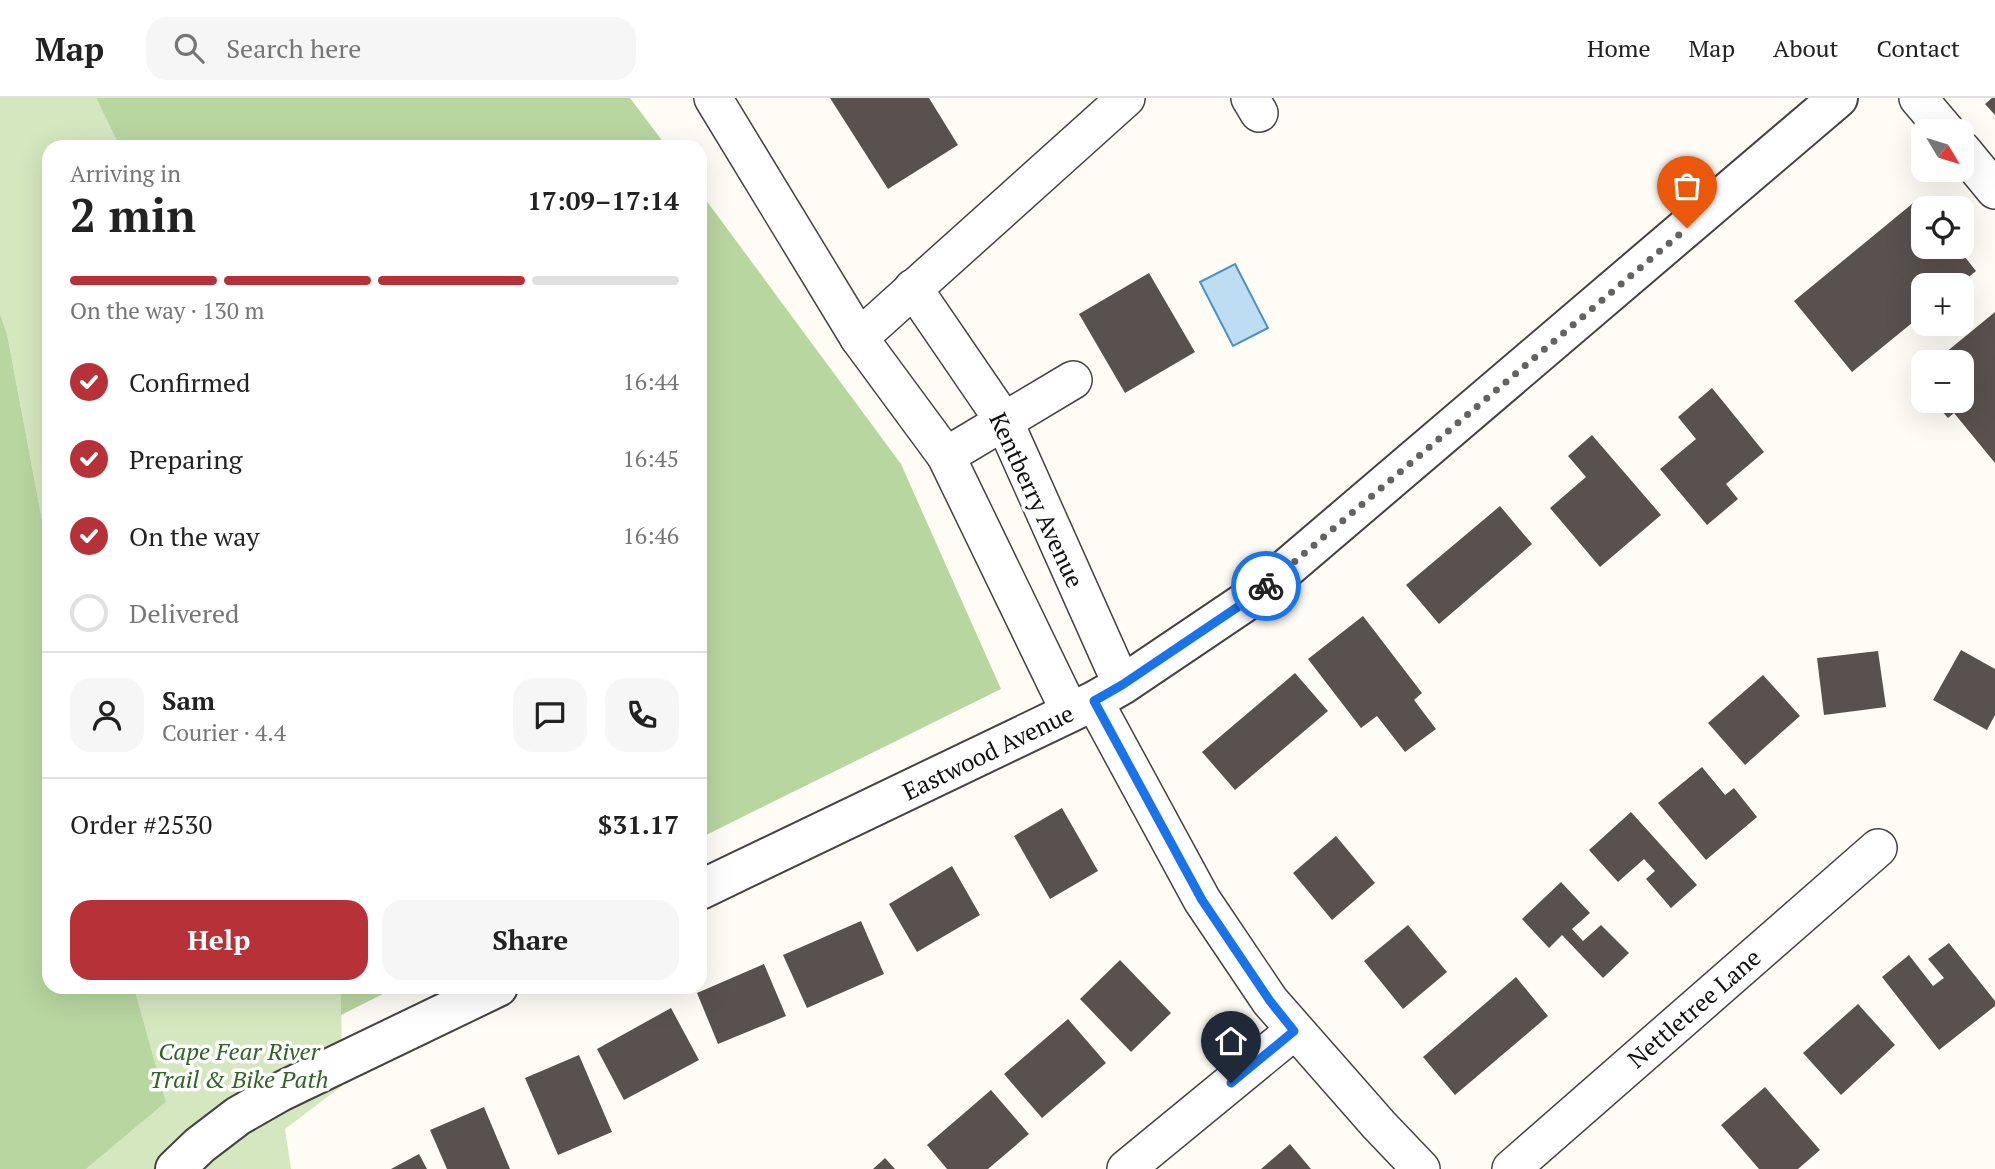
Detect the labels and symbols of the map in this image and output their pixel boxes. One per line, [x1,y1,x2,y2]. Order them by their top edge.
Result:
north arrow [1911,119,1974,182]
pin [1657,156,1717,228]
street label: Kentberry Avenue [982,407,1092,593]
courier [1231,551,1301,621]
street label: Eastwood Avenue [897,697,1079,807]
street label: Nettletree Lane [1621,941,1767,1075]
pin [1201,1011,1261,1083]
park label: Cape Fear River Trail & Bike Path [149,1035,329,1095]

